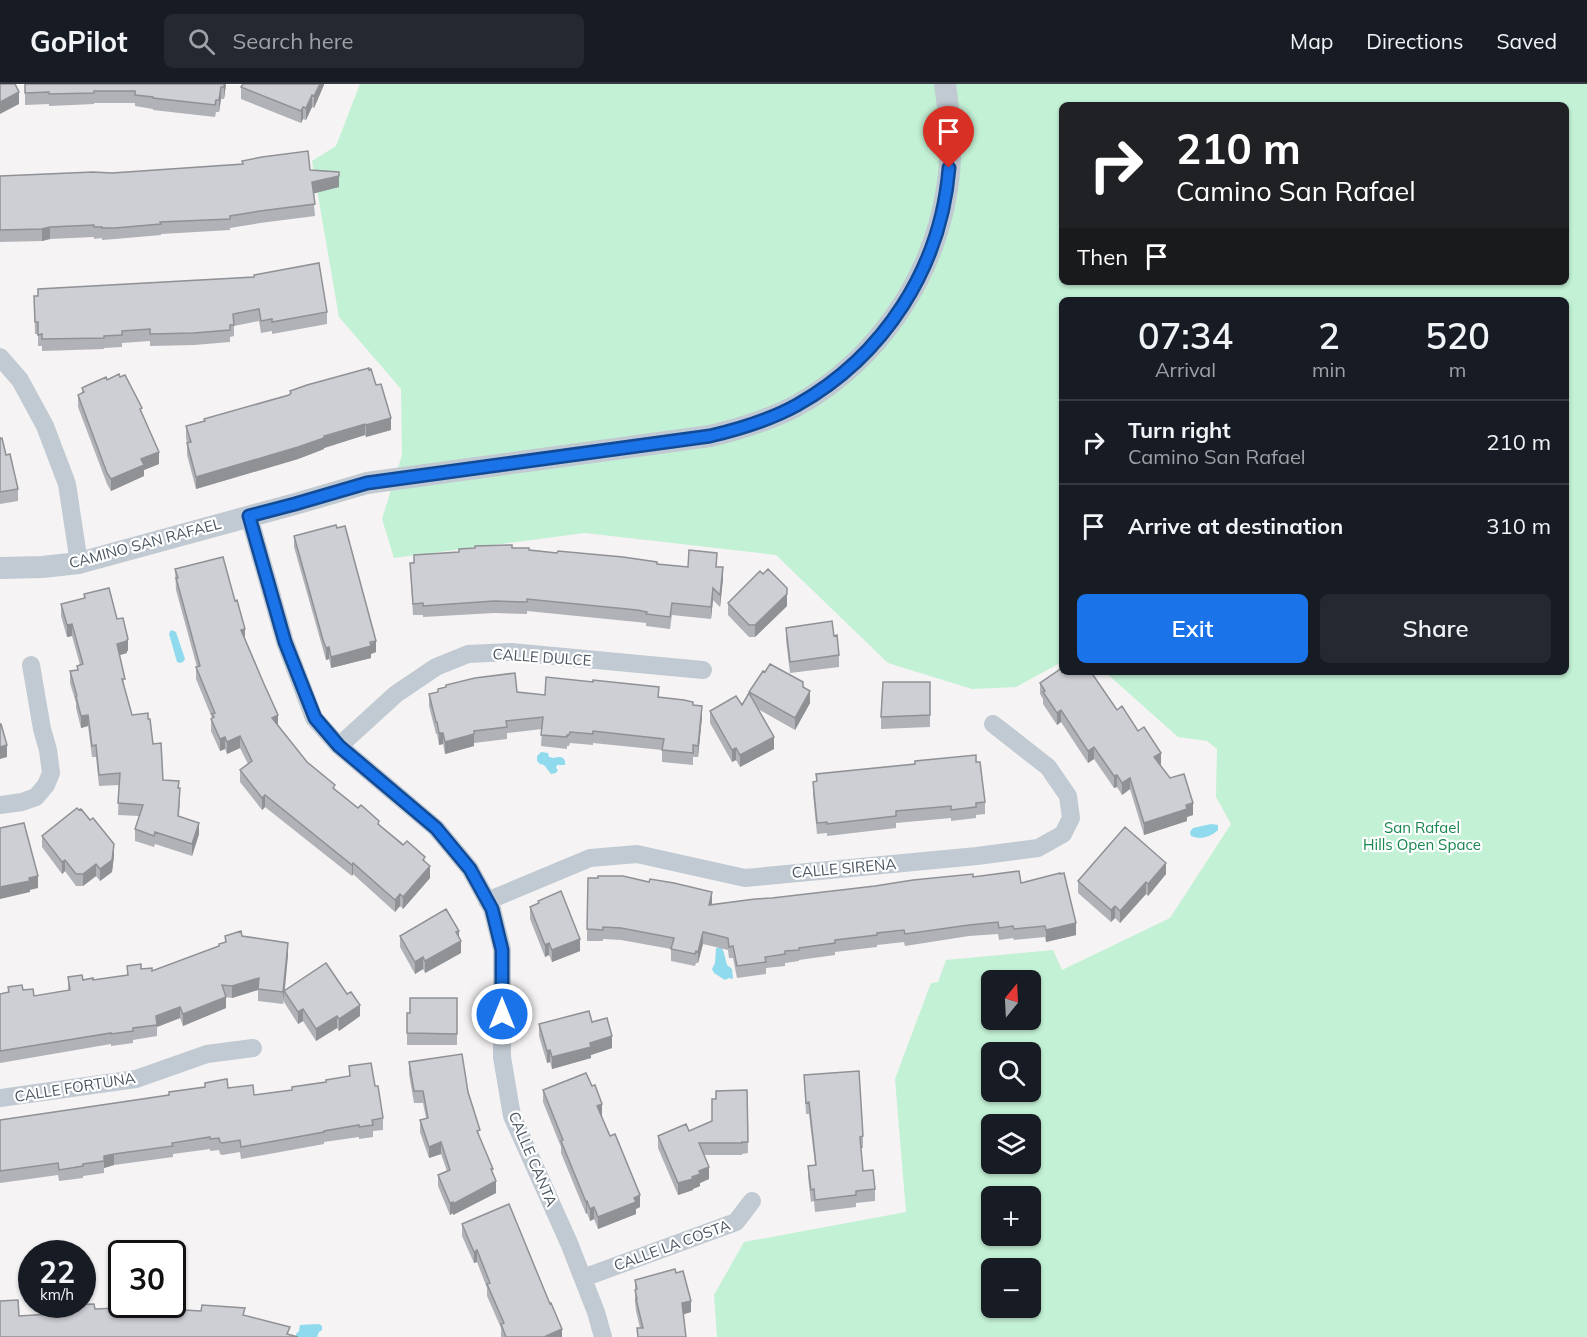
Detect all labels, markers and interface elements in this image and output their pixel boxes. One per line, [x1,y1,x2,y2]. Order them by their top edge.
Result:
search box [164,14,584,68]
text: GoPilot [30,24,128,59]
icon: search [185,25,218,58]
text: Search here [233,27,354,55]
text: Map [1290,28,1333,54]
text: Directions [1366,28,1463,54]
text: Saved [1496,28,1557,54]
pin [923,106,974,168]
icon: arrive [932,115,965,148]
text: 210 m [1176,122,1301,175]
icon: right [1077,126,1155,204]
text: Camino San Rafael [1176,174,1416,208]
icon: arrive [1140,240,1173,273]
text: Then [1077,243,1128,271]
text: 07:34 [1138,313,1233,358]
text: 2 [1318,313,1340,358]
text: 520 [1425,313,1490,358]
text: Arrival [1155,357,1216,382]
text: min [1312,357,1346,382]
text: m [1449,357,1466,382]
text: Turn right [1128,416,1231,444]
icon: right [1077,426,1110,459]
text: 210 m [1486,428,1551,456]
text: Camino San Rafael [1128,444,1306,469]
icon: arrive [1077,510,1110,543]
text: Arrive at destination [1128,512,1343,540]
text: 310 m [1486,512,1551,540]
street label: CAMINO SAN RAFAEL [67,514,223,572]
button: Exit [1077,594,1308,663]
button: Share [1320,594,1551,663]
street label: CALLE DULCE [492,644,592,670]
park label: San Rafael Hills Open Space [1363,818,1481,854]
street label: CALLE SIRENA [791,854,897,882]
north arrow [981,970,1041,1030]
map controls [981,970,1041,1318]
position arrow [470,982,534,1046]
button: search [981,1042,1041,1102]
street label: CALLE FORTUNA [13,1068,137,1106]
street label: CALLE CANTA [504,1109,562,1209]
button: layers [981,1114,1041,1174]
button: + [981,1186,1041,1246]
street label: CALLE LA COSTA [611,1215,733,1275]
speed limit sign: 30 [108,1240,186,1318]
text: 22 [39,1253,75,1291]
button: − [981,1258,1041,1318]
text: km/h [40,1285,74,1304]

